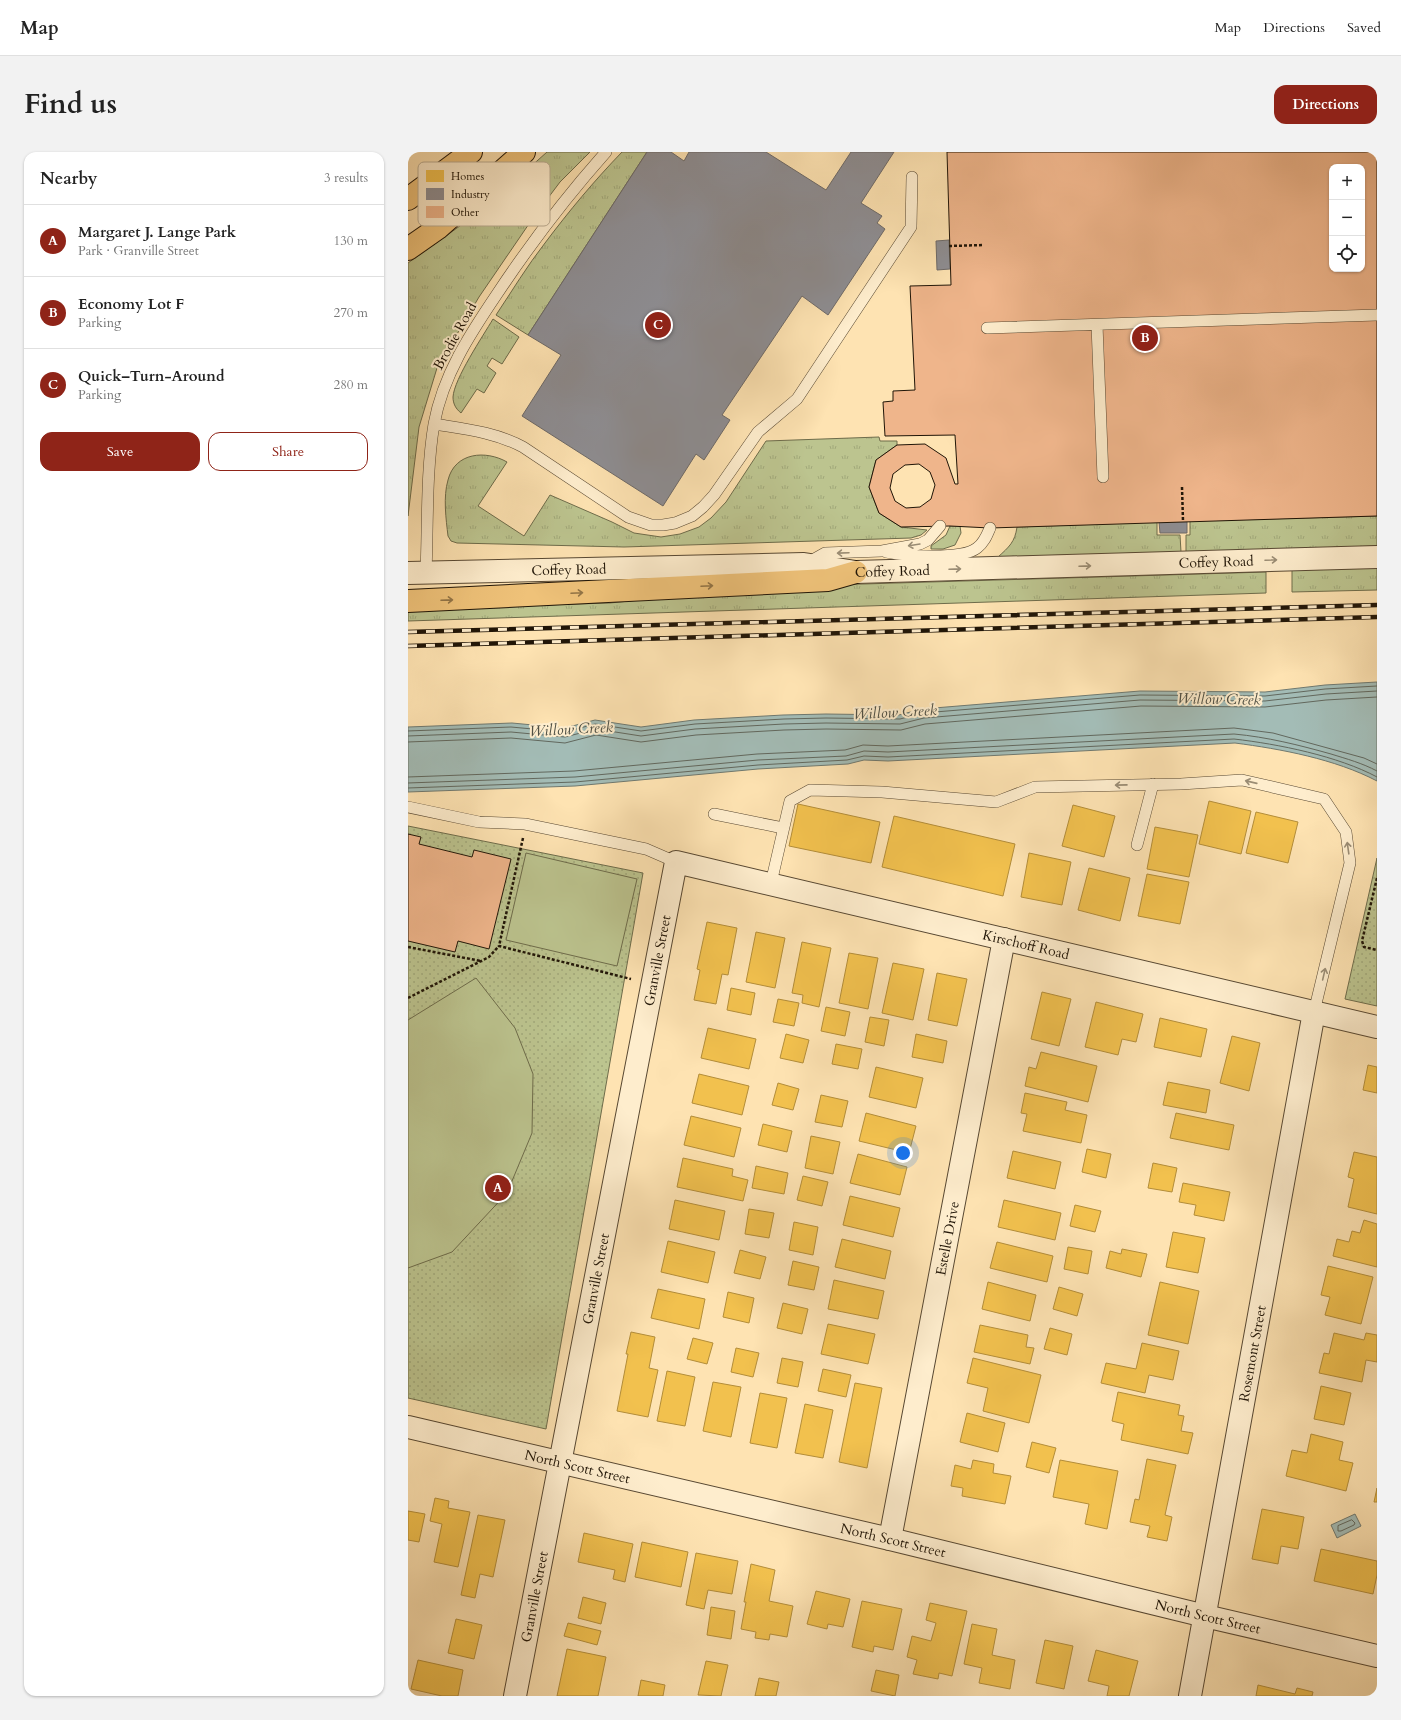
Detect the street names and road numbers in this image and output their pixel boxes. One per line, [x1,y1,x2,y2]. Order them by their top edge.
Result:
street label: Brodie Road [429,298,482,373]
street label: Coffey Road [1178,551,1254,572]
street label: Coffey Road [531,559,607,580]
street label: Coffey Road [854,560,931,582]
street label: Granville Street [639,913,675,1008]
street label: Kirschoff Road [981,925,1072,964]
street label: Estelle Drive [931,1200,963,1277]
street label: Granville Street [577,1231,614,1326]
street label: Rosemont Street [1234,1303,1270,1403]
street label: North Scott Street [523,1445,633,1488]
street label: North Scott Street [838,1518,948,1562]
street label: Granville Street [516,1549,552,1644]
street label: North Scott Street [1153,1595,1263,1638]

